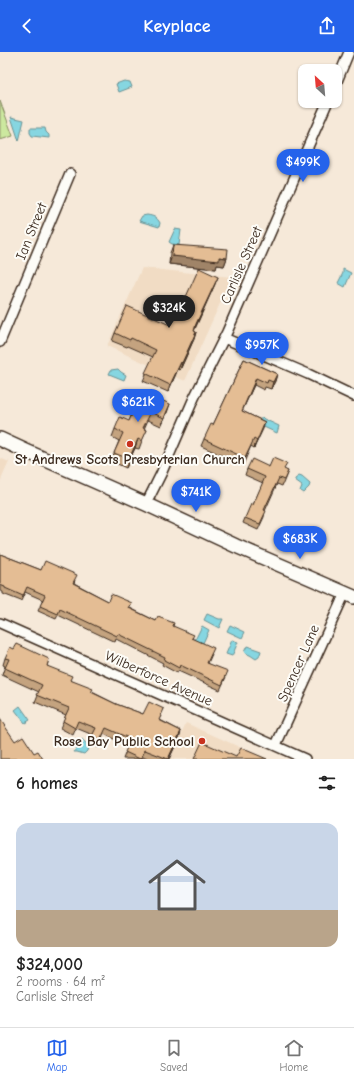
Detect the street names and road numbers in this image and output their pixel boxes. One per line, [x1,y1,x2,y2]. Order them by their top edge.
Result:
street label: Ian Street [12,199,51,262]
street label: Carlisle Street [217,223,267,307]
street label: Spencer Lane [274,622,323,704]
street label: Wilberforce Avenue [102,647,215,710]

